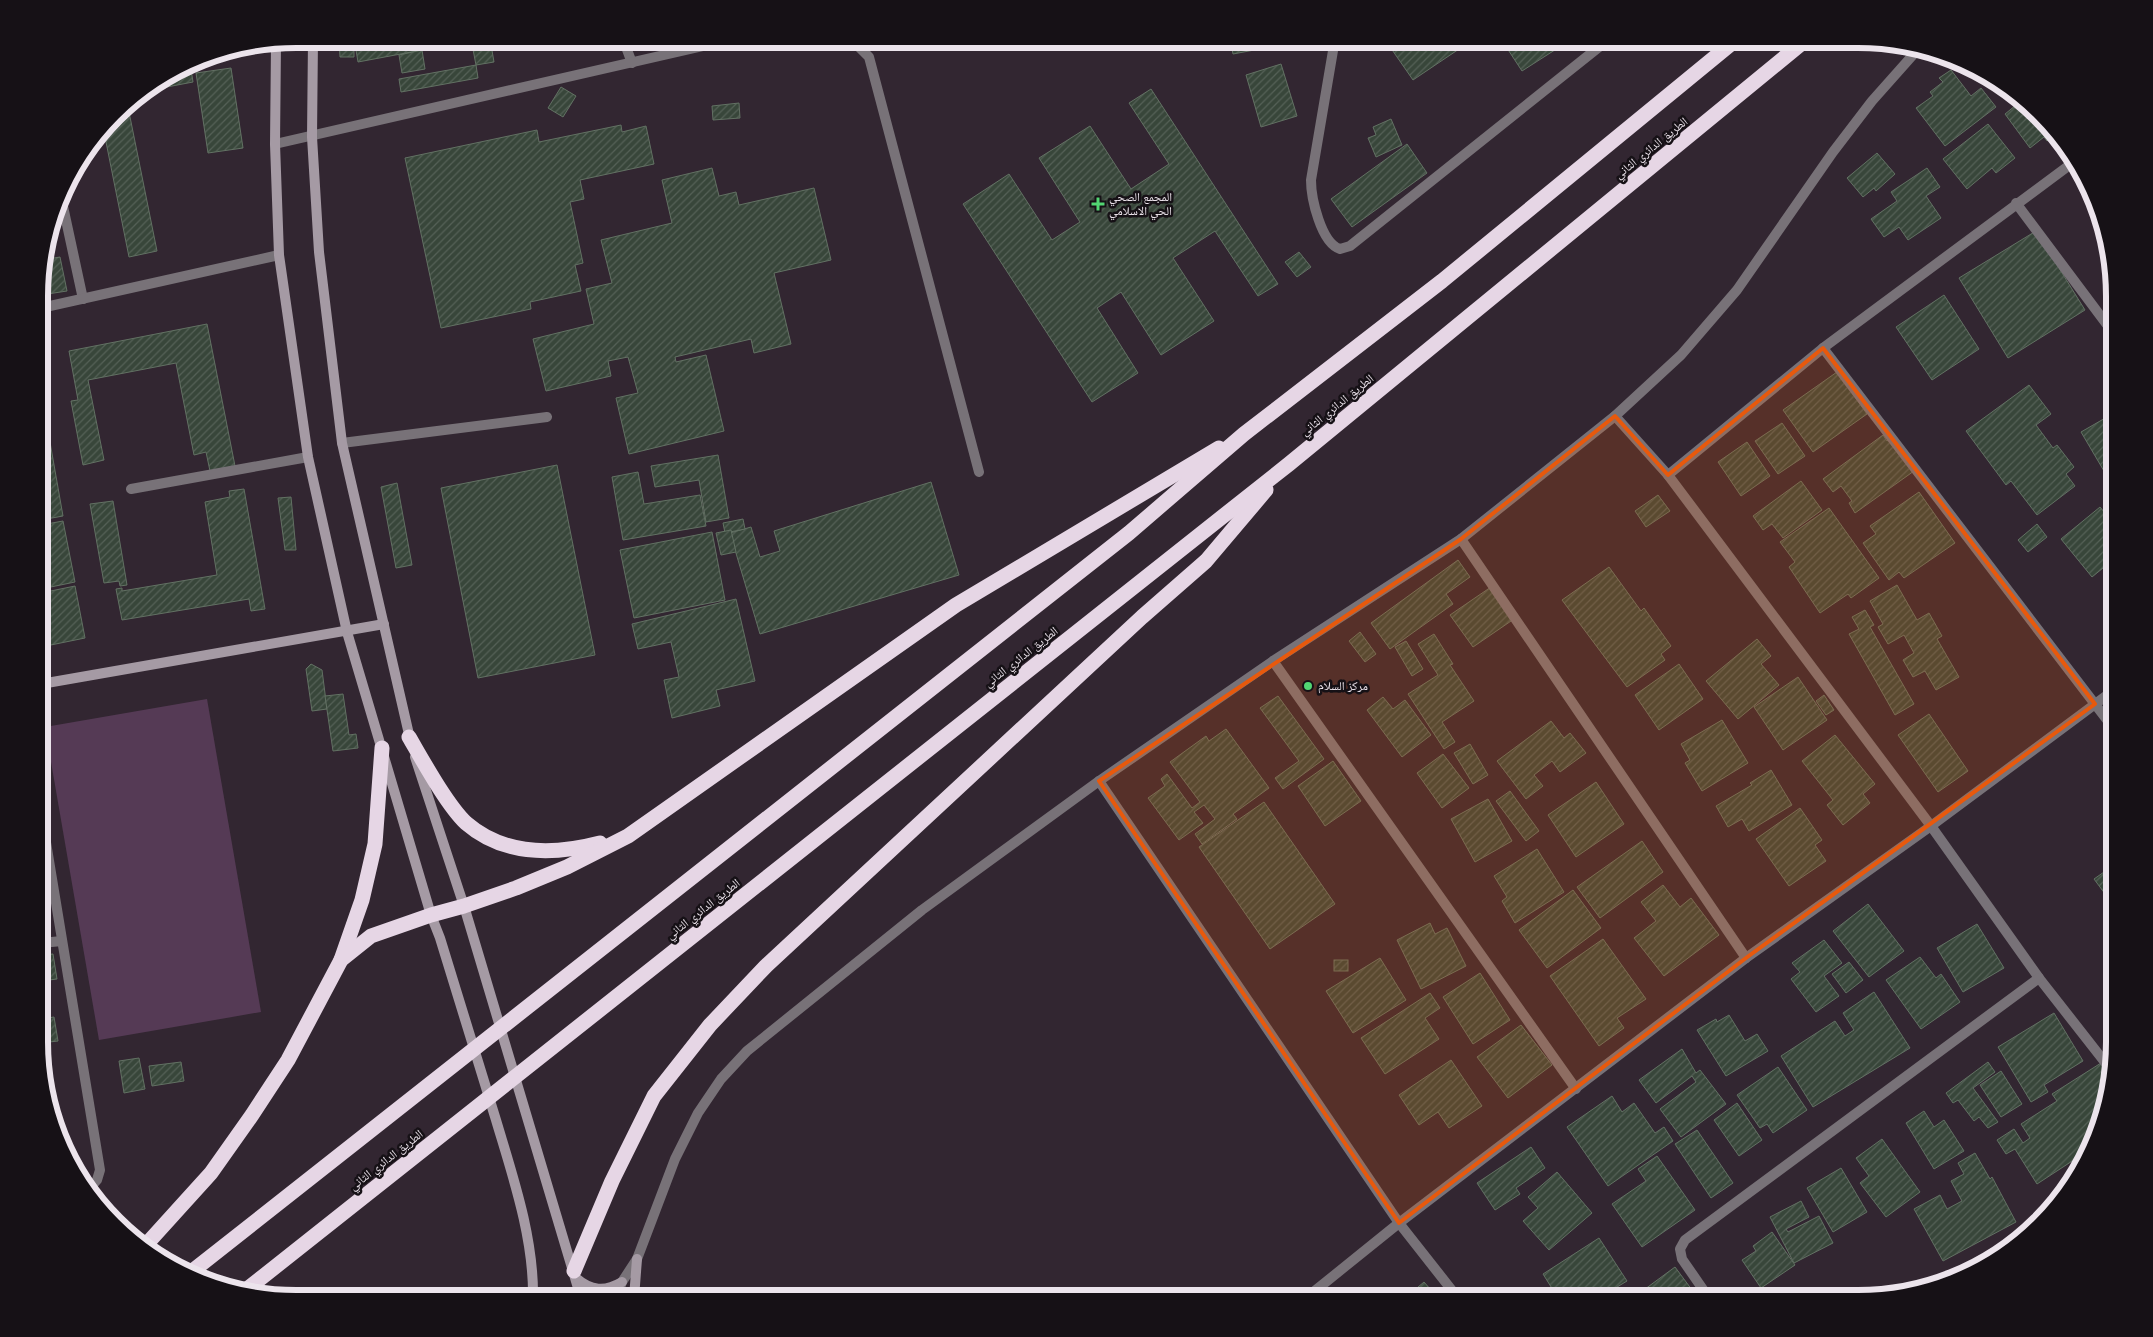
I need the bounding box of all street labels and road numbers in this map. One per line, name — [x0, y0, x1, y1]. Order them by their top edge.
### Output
street label: الطريق الدائري الثاني — [1611, 113, 1692, 184]
street label: الطريق الدائري الثاني — [1297, 370, 1378, 441]
street label: الطريق الدائري الثاني — [981, 623, 1063, 693]
street label: الطريق الدائري الثاني — [663, 875, 745, 945]
street label: الطريق الدائري الثاني — [346, 1126, 428, 1196]

